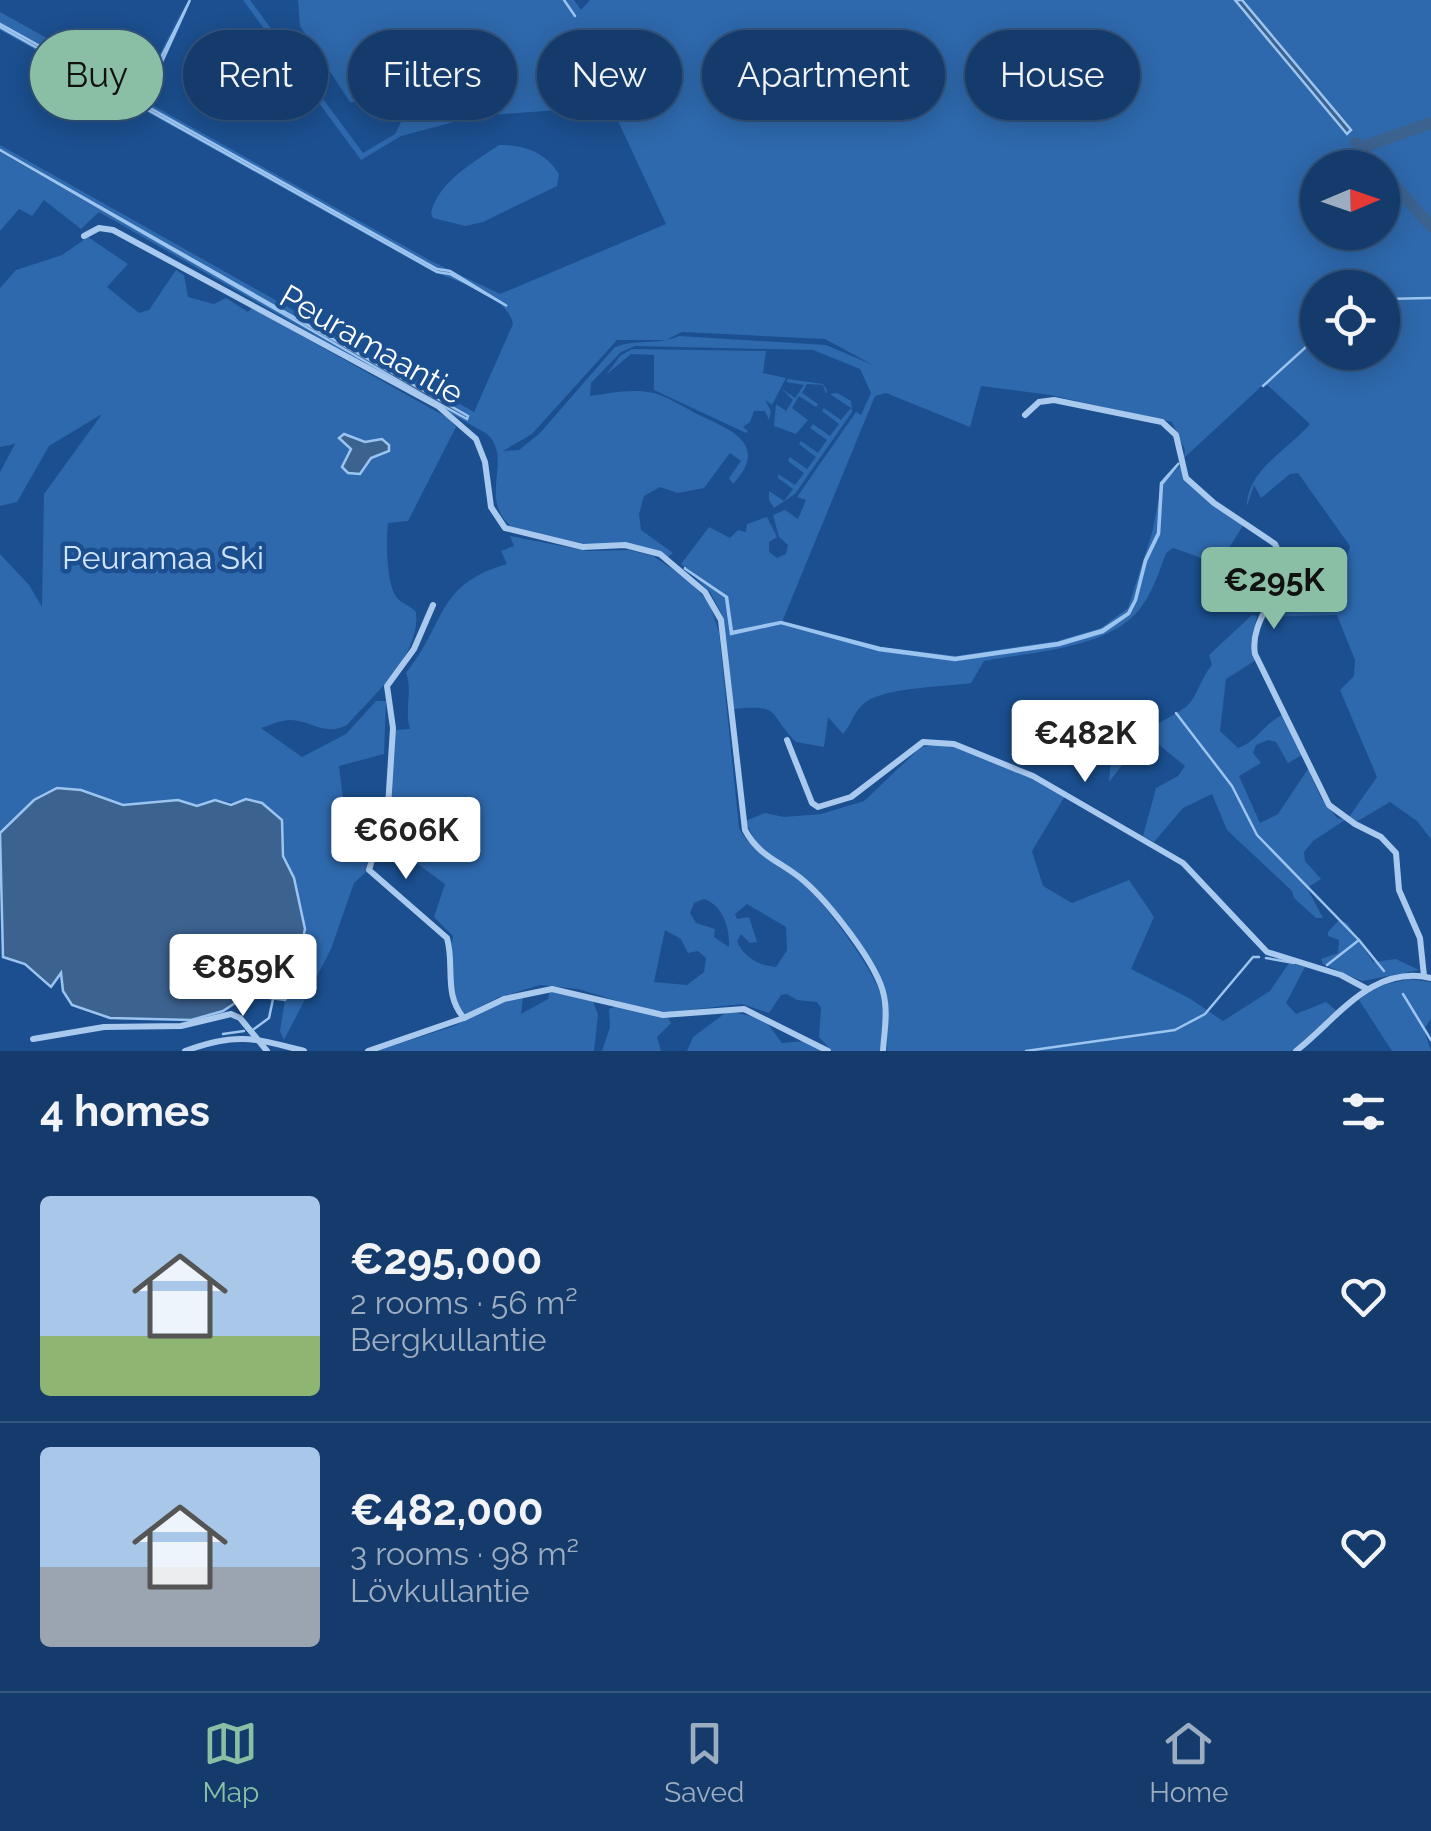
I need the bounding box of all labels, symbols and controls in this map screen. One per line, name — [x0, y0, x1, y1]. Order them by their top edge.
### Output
chip: Buy — [30, 30, 163, 120]
chip: Rent — [183, 30, 328, 120]
chip: Filters — [348, 30, 517, 120]
chip: New — [537, 30, 682, 120]
chip: Apartment — [702, 30, 945, 120]
chip: House — [965, 30, 1140, 120]
north arrow — [1300, 150, 1400, 250]
map controls — [1300, 150, 1400, 370]
button: locate — [1300, 270, 1400, 370]
street label: Peuramaantie — [274, 277, 470, 411]
park label: Peuramaa Ski — [62, 539, 264, 576]
pin: €295K — [1204, 547, 1344, 632]
text: €295K — [1223, 561, 1325, 598]
pin: €482K — [1015, 700, 1155, 785]
text: €482K — [1034, 714, 1136, 751]
pin: €606K — [336, 797, 476, 882]
text: €606K — [353, 811, 459, 848]
pin: €859K — [173, 934, 313, 1019]
text: €859K — [192, 948, 294, 985]
icon: filters — [1336, 1084, 1391, 1139]
text: 4 homes — [40, 1087, 210, 1136]
text: €295,000 — [350, 1235, 542, 1284]
icon: home — [120, 1236, 240, 1356]
icon: heart — [1336, 1269, 1391, 1324]
text: 2 rooms · 56 m² — [350, 1284, 578, 1321]
text: Bergkullantie — [350, 1321, 546, 1358]
text: €482,000 — [350, 1486, 544, 1535]
icon: home — [120, 1487, 240, 1607]
icon: heart — [1336, 1520, 1391, 1575]
text: 3 rooms · 98 m² — [350, 1535, 579, 1572]
text: Lövkullantie — [350, 1572, 530, 1609]
tab: Map — [202, 1716, 259, 1809]
tab: Saved — [664, 1716, 744, 1809]
tab: Home — [1149, 1716, 1229, 1809]

